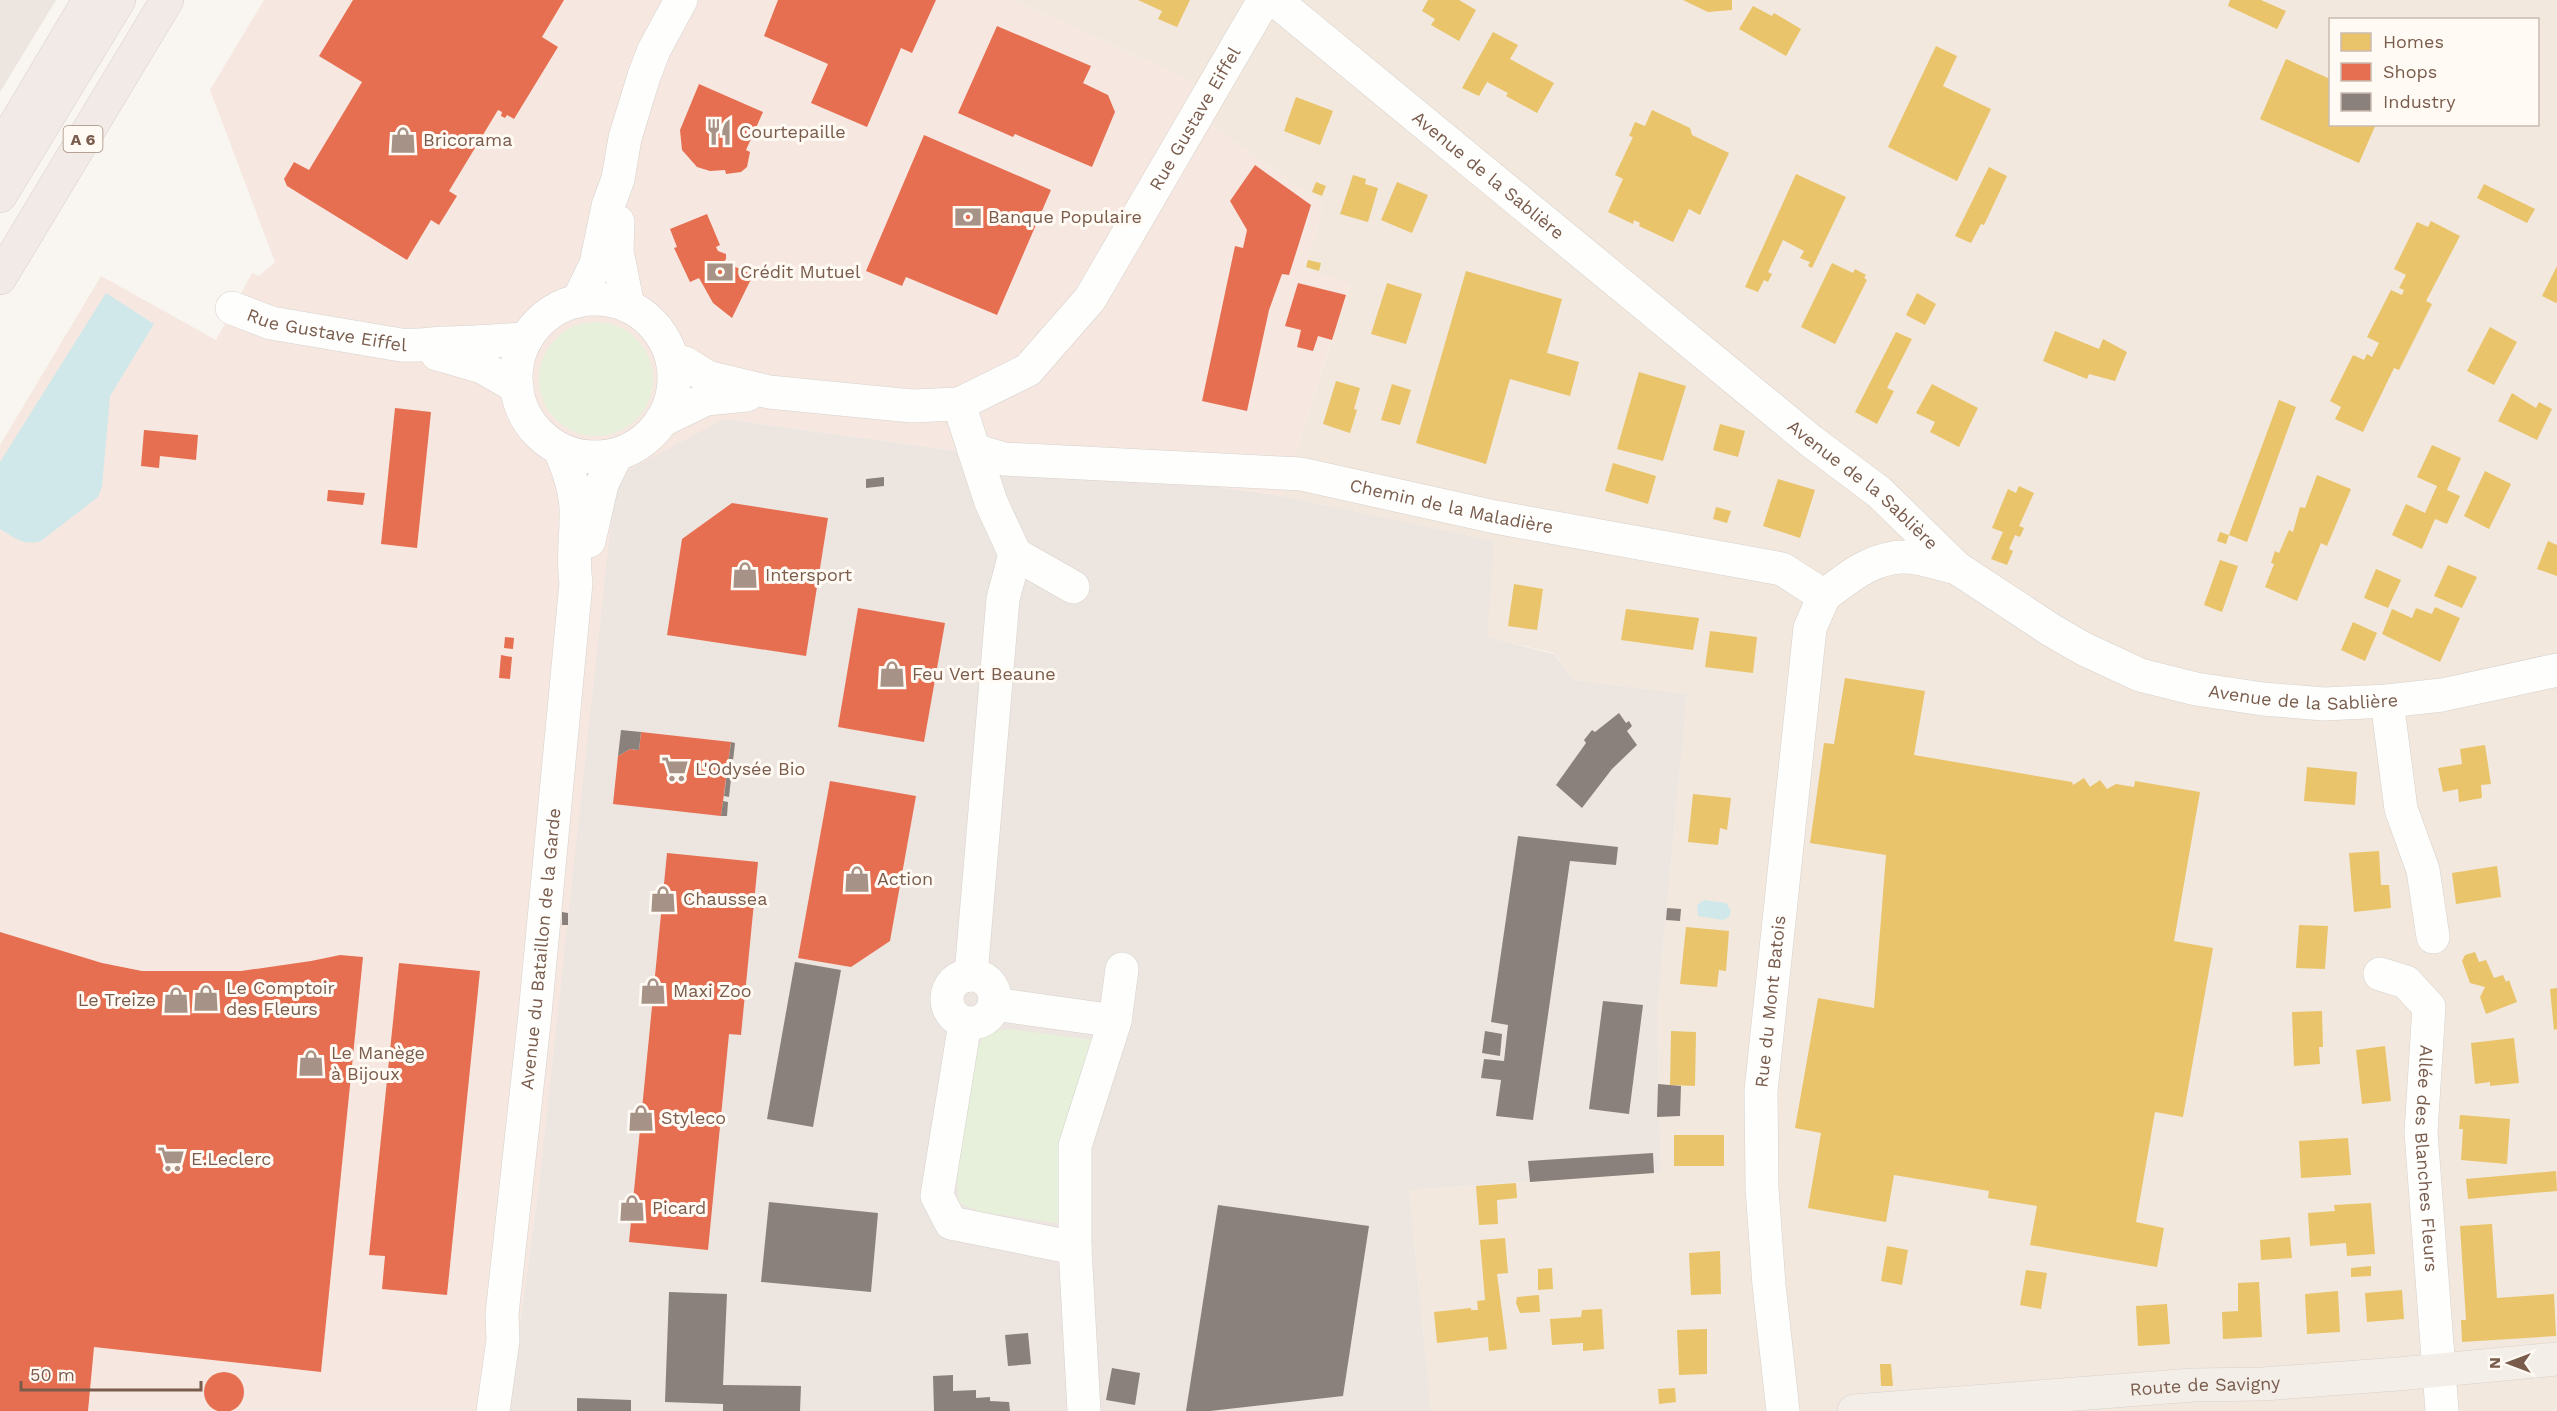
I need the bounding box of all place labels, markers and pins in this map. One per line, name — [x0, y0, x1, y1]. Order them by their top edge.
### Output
restaurant icon: Courtepaille — [704, 117, 734, 147]
place label: Courtepaille — [739, 121, 846, 142]
shop icon: Bricorama — [388, 125, 418, 155]
place label: Bricorama — [423, 129, 512, 150]
bank icon: Banque Populaire — [953, 202, 983, 232]
place label: Banque Populaire — [988, 206, 1142, 227]
bank icon: Crédit Mutuel — [705, 257, 735, 287]
place label: Crédit Mutuel — [740, 261, 861, 282]
shop icon: Intersport — [730, 560, 760, 590]
place label: Intersport — [765, 564, 853, 585]
shop icon: Feu Vert Beaune — [877, 659, 907, 689]
place label: Feu Vert Beaune — [912, 663, 1056, 684]
supermarket icon: L'Odysée Bio — [660, 754, 690, 784]
place label: L'Odysée Bio — [695, 758, 805, 779]
shop icon: Action — [842, 864, 872, 894]
place label: Action — [877, 868, 933, 889]
shop icon: Chaussea — [648, 884, 678, 914]
place label: Chaussea — [683, 888, 767, 909]
shop icon: Maxi Zoo — [638, 976, 668, 1006]
place label: Le Comptoir des Fleurs — [226, 977, 335, 1019]
place label: Maxi Zoo — [673, 980, 751, 1001]
shop icon: Le Comptoir des Fleurs — [191, 983, 221, 1013]
shop icon: Le Treize — [161, 985, 191, 1015]
place label: Le Treize — [78, 989, 156, 1010]
place label: Le Manège à Bijoux — [331, 1042, 425, 1084]
shop icon: Le Manège à Bijoux — [296, 1048, 326, 1078]
shop icon: Styleco — [626, 1103, 656, 1133]
place label: Styleco — [661, 1107, 726, 1128]
supermarket icon: E.Leclerc — [156, 1144, 186, 1174]
place label: E.Leclerc — [191, 1148, 271, 1169]
shop icon: Picard — [617, 1193, 647, 1223]
place label: Picard — [652, 1197, 706, 1218]

